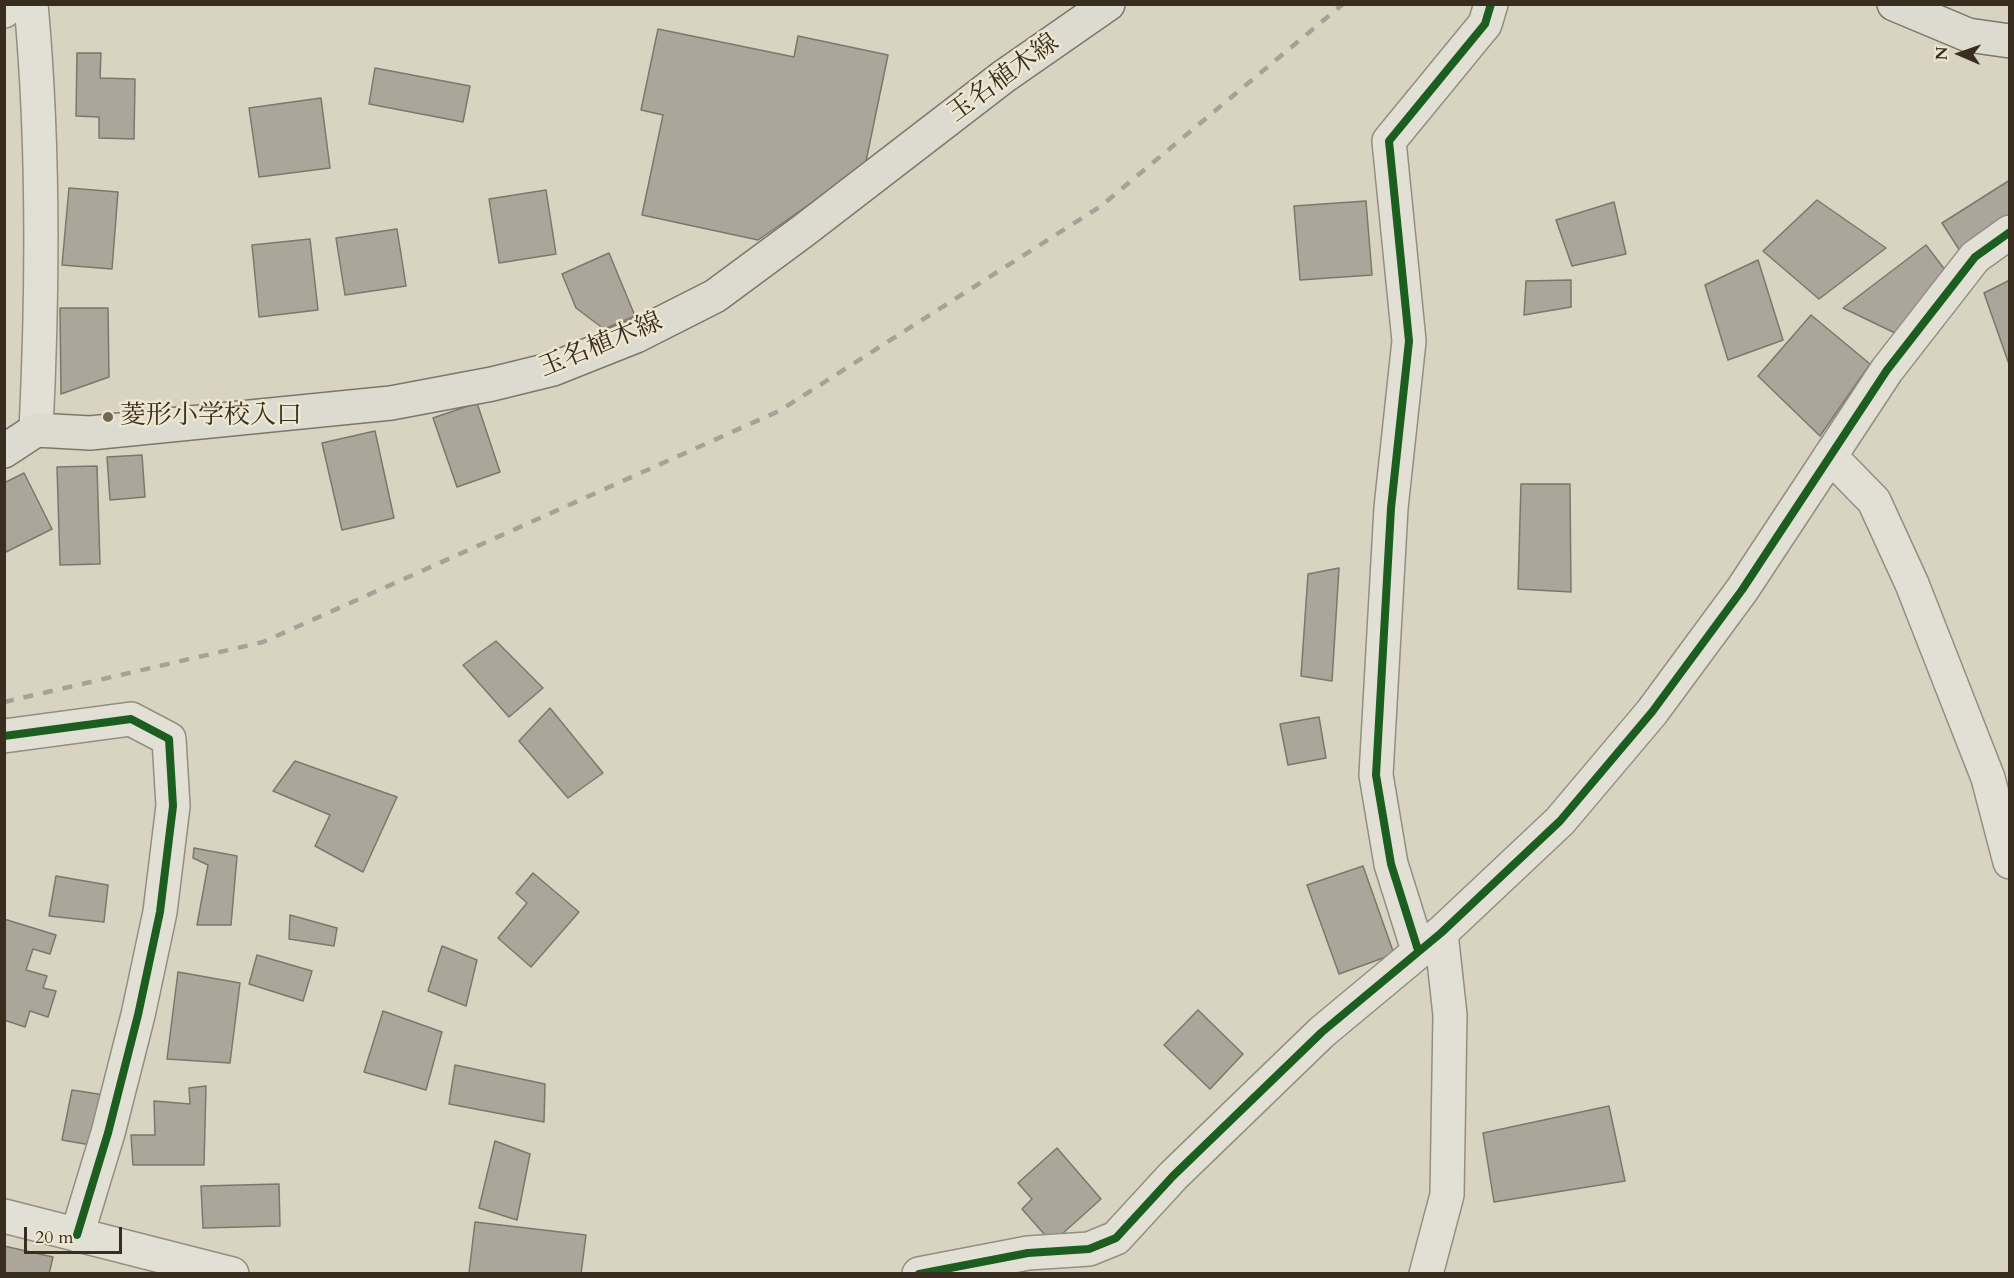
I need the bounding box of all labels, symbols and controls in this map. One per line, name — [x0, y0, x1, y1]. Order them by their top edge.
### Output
north arrow — [1930, 24, 1990, 84]
street label: 玉名植木線 — [942, 28, 1066, 130]
text: N — [1931, 46, 1953, 61]
street label: 玉名植木線 — [535, 307, 667, 385]
place label: 菱形小学校入口 — [120, 401, 302, 433]
marker: 菱形小学校入口 — [101, 410, 115, 424]
scale bar — [27, 1215, 124, 1253]
text: 20 m — [35, 1225, 74, 1250]

